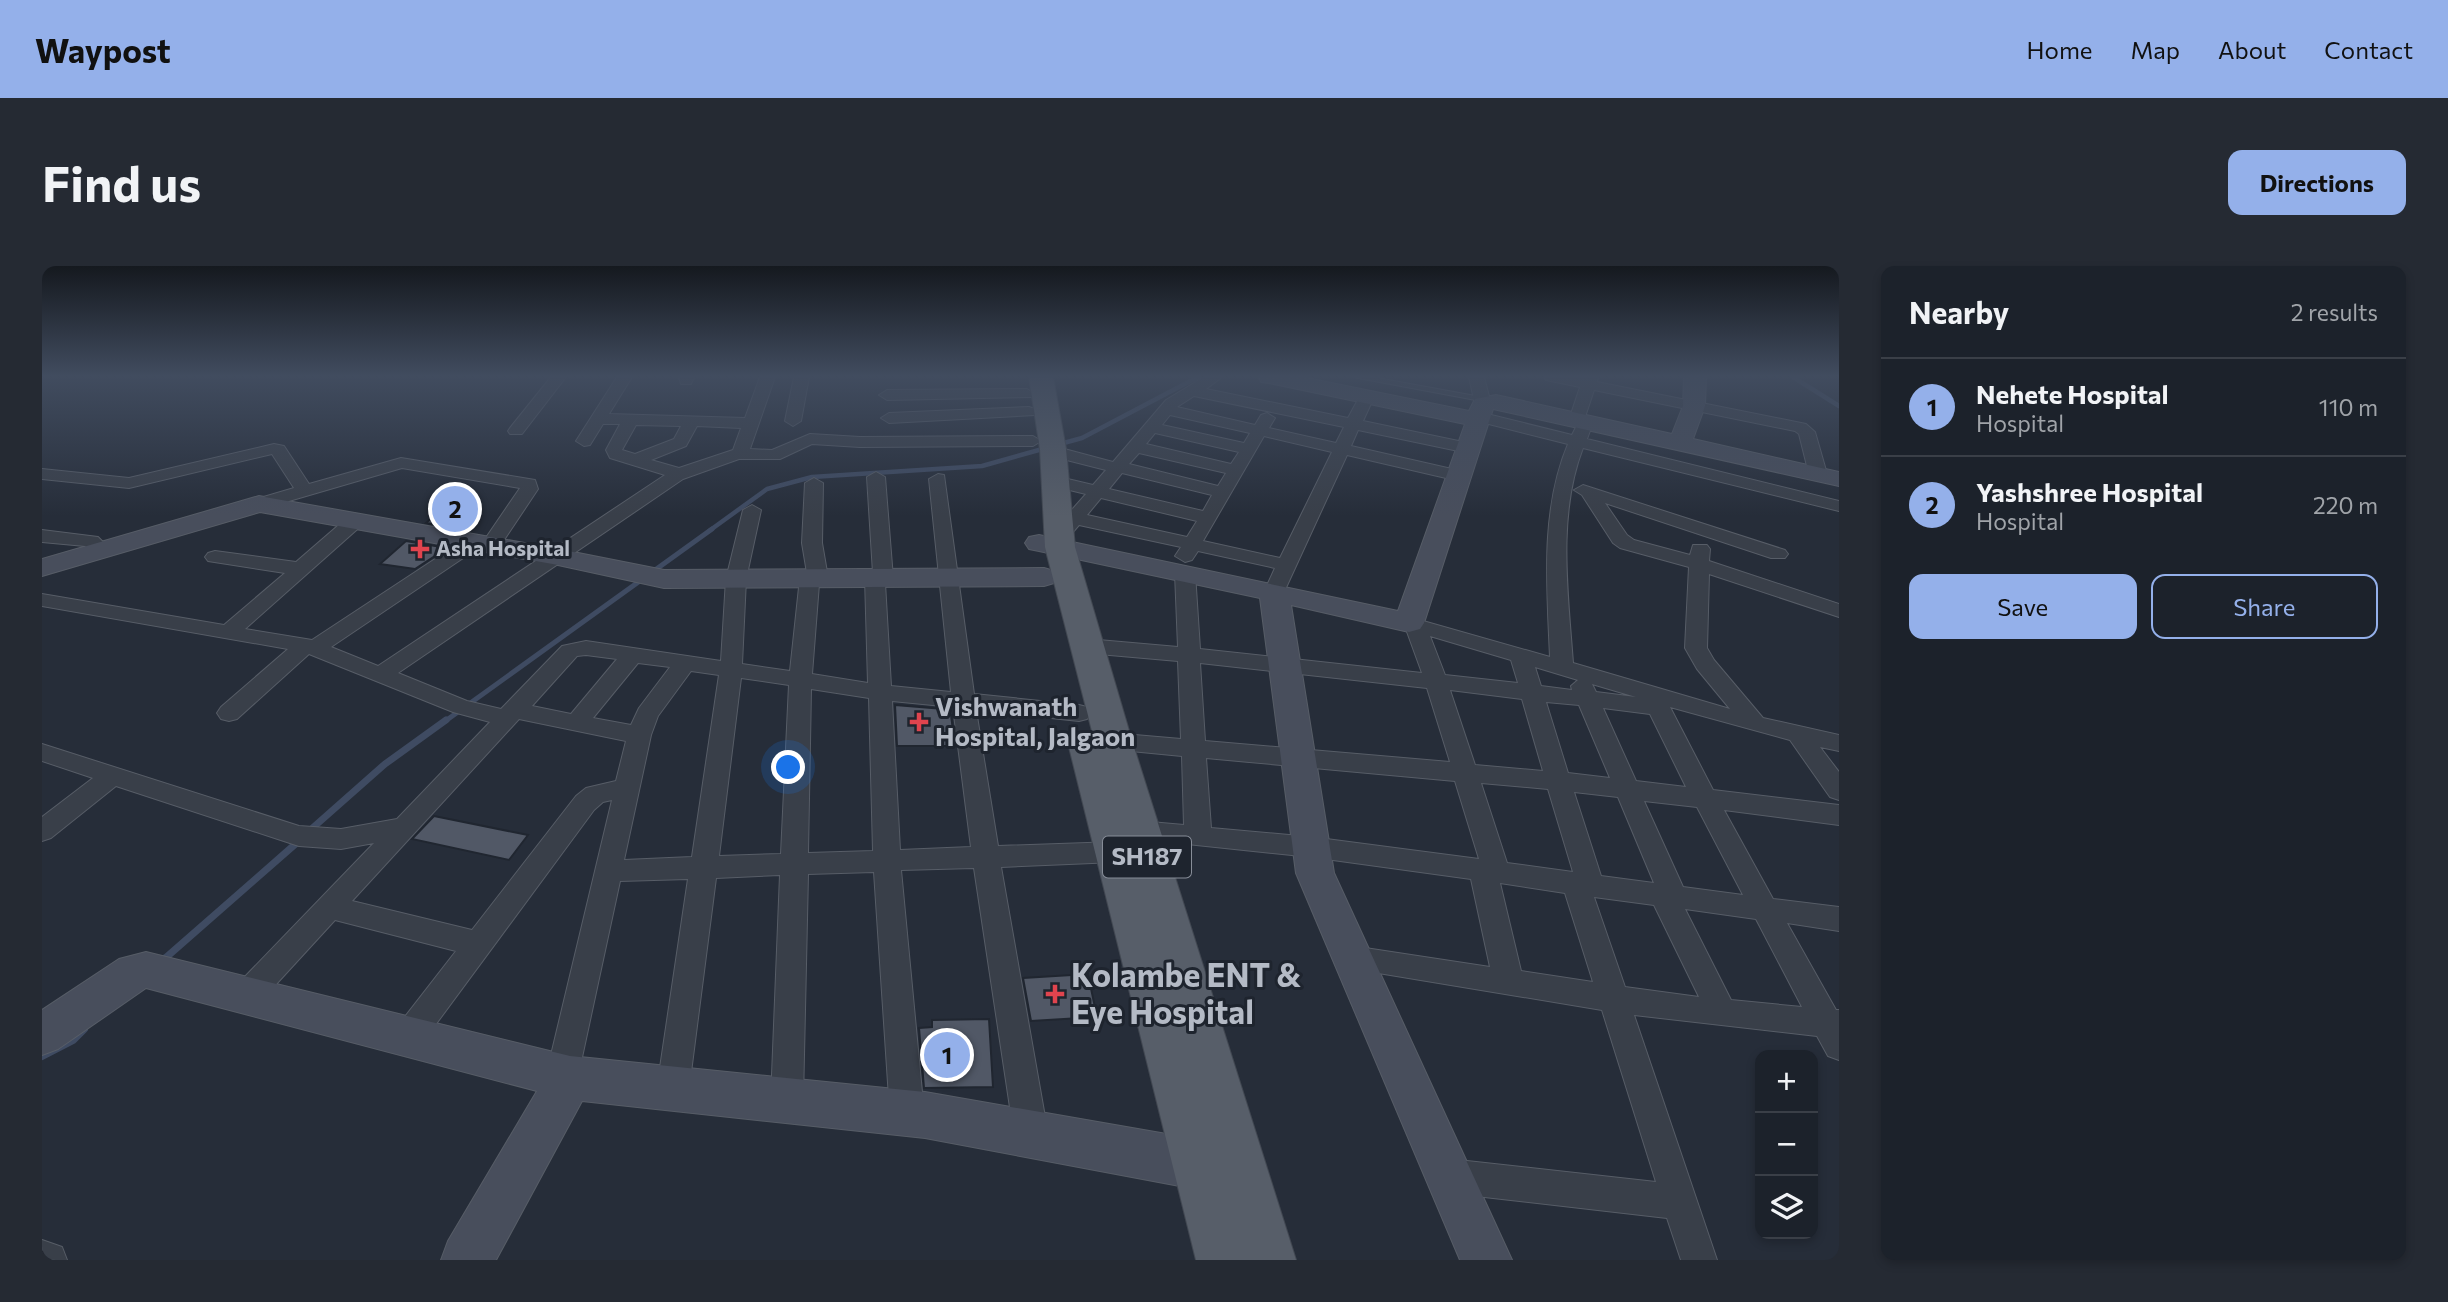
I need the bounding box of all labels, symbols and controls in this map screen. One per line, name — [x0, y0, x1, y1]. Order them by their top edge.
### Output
text: Waypost — [35, 29, 171, 70]
text: Home — [2027, 35, 2093, 64]
text: Map — [2131, 35, 2180, 64]
text: About — [2218, 35, 2286, 64]
text: Contact — [2324, 35, 2413, 64]
button: Directions — [2228, 150, 2406, 215]
text: Find us — [42, 152, 201, 212]
text: Nearby — [1909, 293, 2009, 330]
text: 2 results — [2291, 298, 2378, 326]
text: Nehete Hospital — [1976, 378, 2169, 409]
text: 1 — [1927, 393, 1937, 421]
text: 110 m — [2319, 393, 2378, 421]
text: Hospital — [1976, 409, 2064, 437]
text: Yashshree Hospital — [1976, 476, 2203, 507]
pin: 2 — [432, 483, 478, 535]
text: 2 — [1925, 491, 1939, 519]
text: 220 m — [2313, 491, 2378, 519]
text: Hospital — [1976, 507, 2064, 535]
place label: Asha Hospital — [436, 535, 570, 560]
marker: Asha Hospital — [410, 539, 430, 559]
button: Save — [1909, 574, 2137, 639]
button: Share — [2151, 574, 2378, 639]
place label: Vishwanath Hospital, Jalgaon — [935, 690, 1135, 751]
marker: Vishwanath Hospital, Jalgaon — [909, 712, 929, 732]
your location — [771, 750, 805, 784]
road number: SH187 — [1103, 836, 1191, 878]
place label: Kolambe ENT & Eye Hospital — [1071, 954, 1301, 1031]
marker: Kolambe ENT & Eye Hospital — [1045, 984, 1065, 1004]
pin: 1 — [924, 1029, 970, 1081]
map controls — [1755, 1050, 1818, 1239]
button: + — [1755, 1050, 1818, 1113]
button: − — [1755, 1113, 1818, 1176]
button: layers — [1755, 1176, 1818, 1239]

